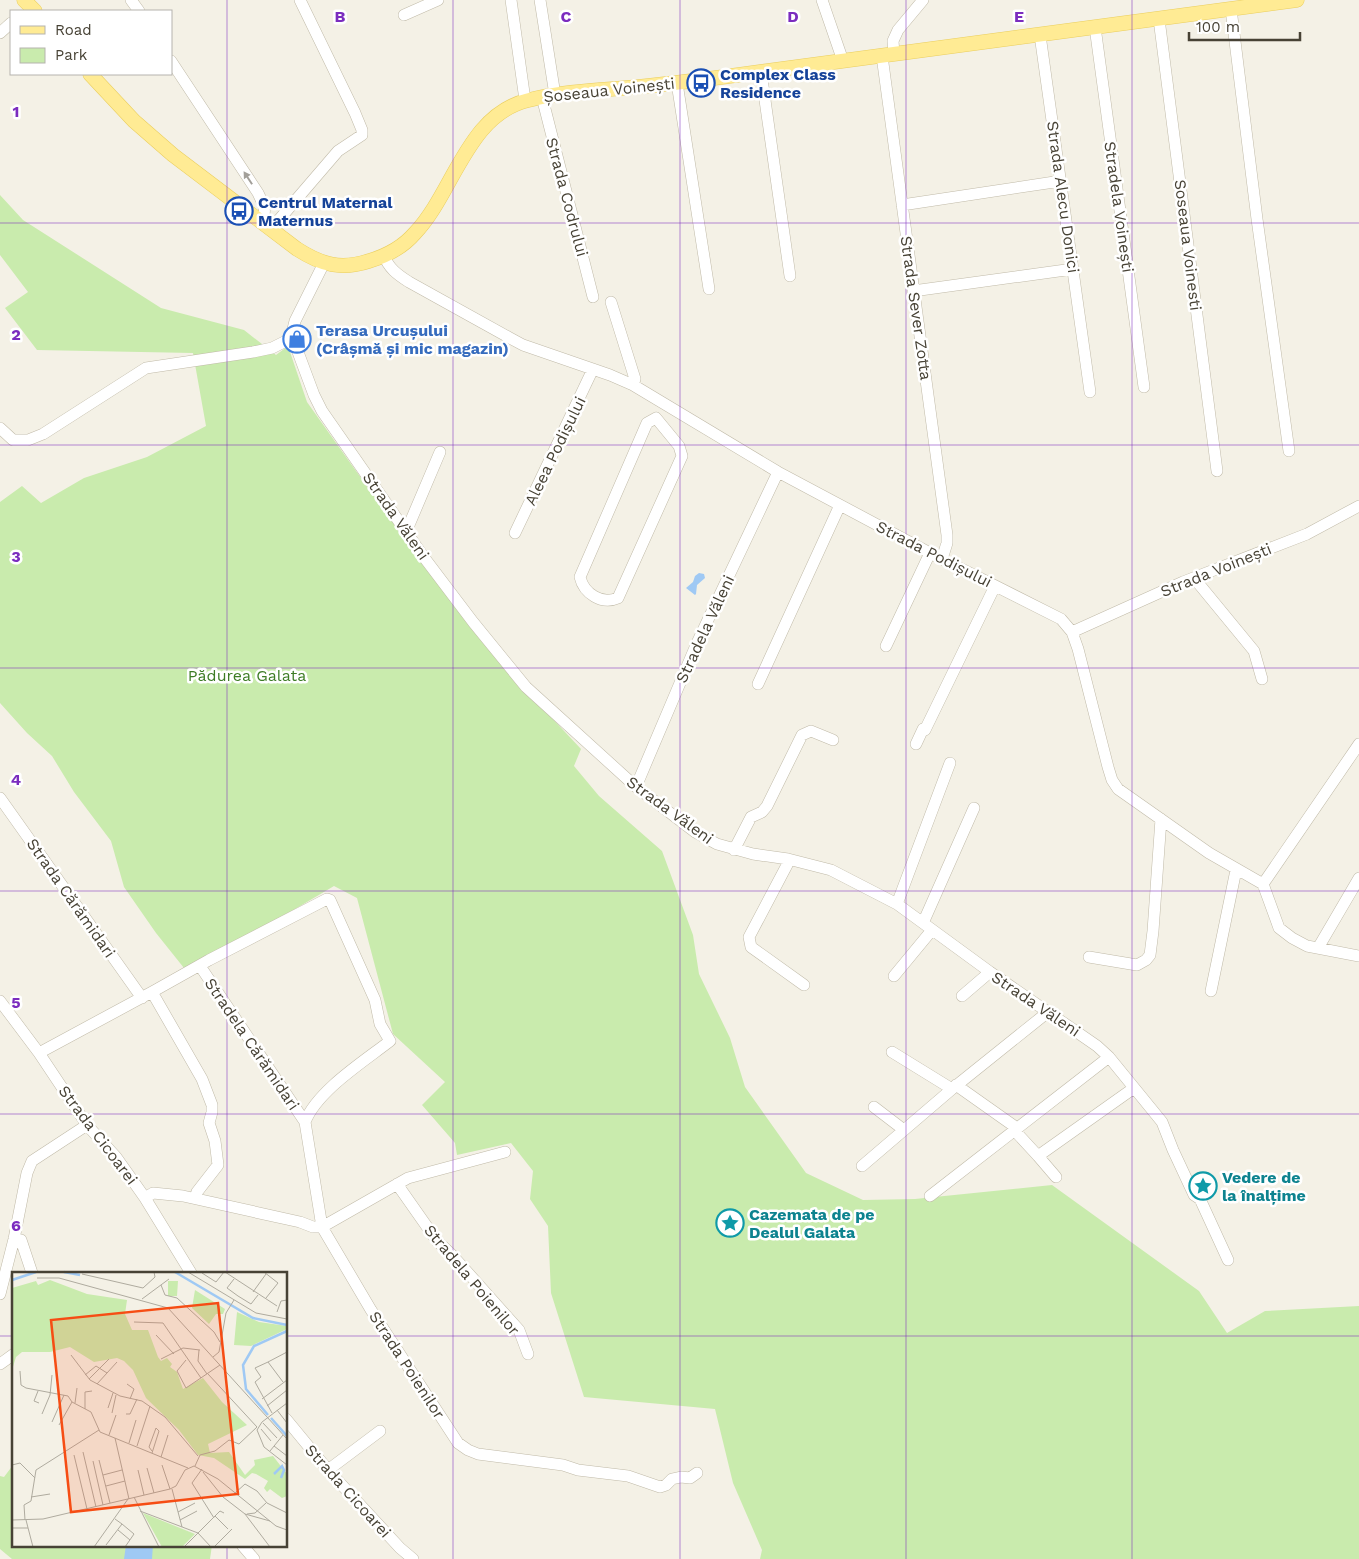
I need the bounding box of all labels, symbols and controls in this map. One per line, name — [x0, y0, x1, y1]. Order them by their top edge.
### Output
text: B — [335, 7, 346, 26]
text: C — [561, 7, 572, 26]
text: D — [787, 7, 799, 26]
text: E — [1014, 7, 1024, 26]
legend — [10, 10, 172, 75]
scale bar — [1189, 10, 1300, 42]
text: 100 m — [1196, 18, 1240, 36]
text: Road — [55, 21, 92, 39]
text: Park — [55, 46, 88, 64]
place label: Complex Class Residence — [720, 65, 836, 102]
bus stop icon: Complex Class Residence — [686, 68, 716, 98]
street label: Șoseaua Voinești — [542, 74, 676, 106]
text: 1 — [13, 102, 19, 121]
street label: Strada Alecu Donici — [1043, 120, 1083, 274]
street label: Strada Codrului — [542, 135, 592, 259]
street label: Stradela Voinești — [1100, 140, 1138, 274]
one-way arrow — [243, 172, 253, 185]
street label: Soseaua Voinesti — [1171, 178, 1205, 312]
place label: Centrul Maternal Maternus — [258, 193, 393, 230]
bus stop icon: Centrul Maternal Maternus — [224, 196, 254, 226]
street label: Strada Sever Zotta — [896, 235, 936, 381]
place label: Terasa Urcușului (Crâșmă și mic magazin) — [316, 321, 509, 358]
shop icon: Terasa Urcușului (Crâșmă și mic magazin) — [282, 324, 312, 354]
text: 2 — [11, 325, 21, 344]
street label: Aleea Podișului — [520, 393, 590, 509]
street label: Strada Văleni — [359, 468, 433, 564]
street label: Strada Podișului — [873, 517, 995, 591]
street label: Strada Voinești — [1158, 539, 1274, 601]
text: 3 — [11, 547, 21, 566]
street label: Stradela Văleni — [672, 572, 738, 686]
park label: Pădurea Galata — [188, 666, 306, 685]
text: 4 — [11, 770, 21, 789]
street label: Strada Văleni — [623, 772, 717, 848]
street label: Strada Cărămidari — [23, 835, 119, 961]
street label: Strada Văleni — [988, 967, 1084, 1041]
street label: Stradela Cărămidari — [201, 974, 303, 1114]
text: 5 — [11, 993, 21, 1012]
street label: Strada Cicoarei — [55, 1082, 141, 1188]
place label: Vedere de la înalțime — [1222, 1168, 1306, 1205]
place icon: Vedere de la înalțime — [1188, 1171, 1218, 1201]
place label: Cazemata de pe Dealul Galata — [749, 1205, 875, 1242]
place icon: Cazemata de pe Dealul Galata — [715, 1208, 745, 1238]
text: 6 — [11, 1216, 21, 1235]
street label: Stradela Poienilor — [420, 1221, 524, 1340]
inset map — [12, 1272, 288, 1546]
street label: Strada Poienilor — [365, 1308, 449, 1423]
street label: Strada Cicoarei — [301, 1440, 395, 1542]

